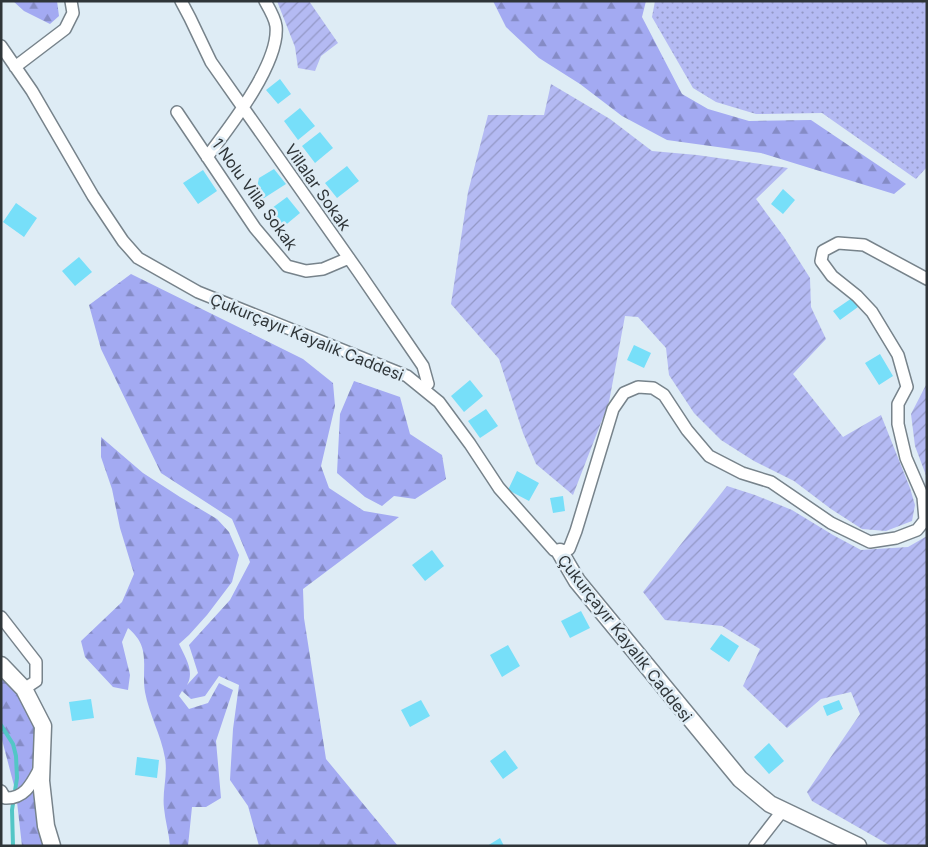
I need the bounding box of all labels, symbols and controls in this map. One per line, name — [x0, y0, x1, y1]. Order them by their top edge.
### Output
street label: 1 Nolu Villa Sokak — [208, 134, 302, 254]
street label: Villalar Sokak — [281, 140, 355, 234]
street label: Çukurçayır Kayalık Caddesi — [207, 289, 407, 385]
street label: Çukurçayır Kayalık Caddesi — [553, 550, 697, 726]

